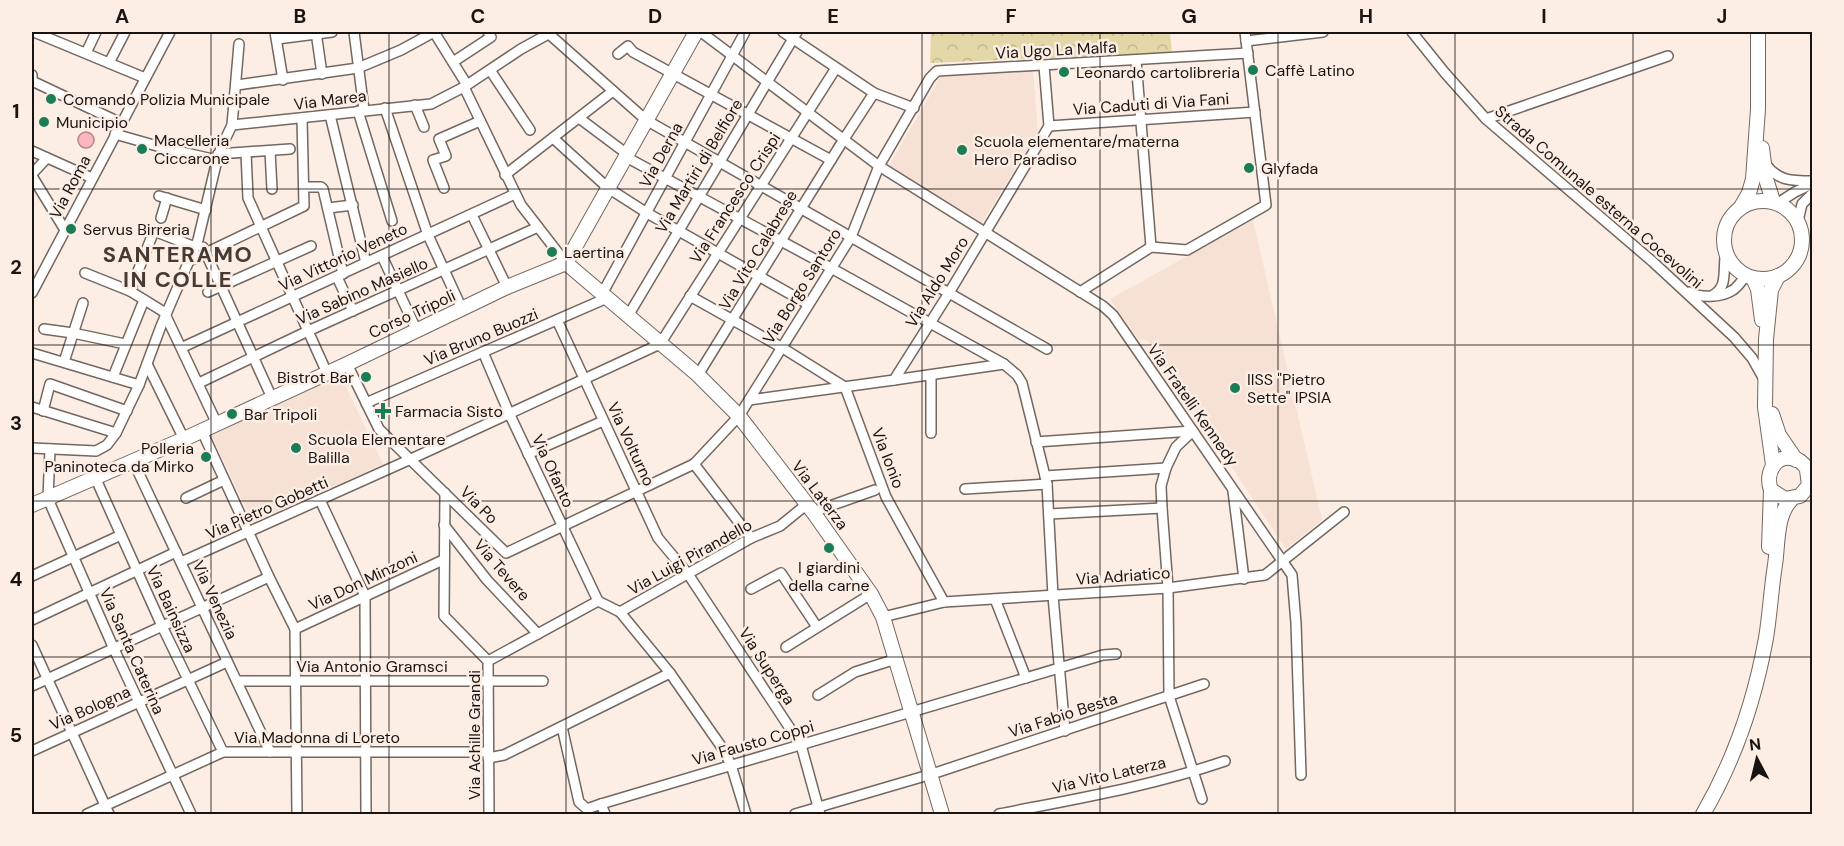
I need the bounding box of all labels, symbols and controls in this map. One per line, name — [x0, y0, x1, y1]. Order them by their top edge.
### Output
text: A — [115, 3, 129, 29]
text: B — [294, 3, 306, 29]
text: C — [471, 3, 485, 29]
text: D — [648, 3, 662, 29]
text: E — [827, 3, 839, 29]
text: F — [1005, 3, 1017, 29]
text: G — [1181, 3, 1197, 29]
text: H — [1359, 3, 1373, 29]
text: I — [1541, 3, 1547, 29]
text: J — [1717, 3, 1727, 29]
street label: Via Ugo La Malfa — [995, 36, 1117, 64]
place label: Caffè Latino — [1265, 60, 1355, 81]
place label: Leonardo cartolibreria — [1076, 62, 1240, 83]
marker: Caffè Latino — [1246, 63, 1260, 77]
marker: Leonardo cartolibreria — [1057, 65, 1071, 79]
street label: Via Marea — [292, 85, 368, 115]
street label: Via Caduti di Via Fani — [1072, 88, 1230, 120]
place label: Comando Polizia Municipale — [63, 89, 270, 110]
marker: Comando Polizia Municipale — [44, 92, 58, 106]
street label: Via Martiri di Belfiore — [651, 95, 747, 237]
text: 1 — [12, 98, 20, 124]
street label: Strada Comunale esterna Cocevolini — [1491, 101, 1707, 293]
place label: Municipio — [56, 112, 128, 133]
marker: Municipio — [37, 115, 51, 129]
street label: Via Derna — [635, 119, 687, 191]
street label: Via Francesco Crispi — [685, 128, 785, 268]
place label: Macelleria Ciccarone — [154, 130, 230, 169]
place label: Scuola elementare/materna Hero Paradiso — [974, 131, 1179, 170]
marker: Macelleria Ciccarone — [135, 142, 149, 156]
marker: Scuola elementare/materna Hero Paradiso — [955, 143, 969, 157]
street label: Via Roma — [45, 152, 95, 222]
place label: Glyfada — [1261, 158, 1318, 179]
marker: Glyfada — [1242, 161, 1256, 175]
street label: Via Vito Calabrese — [714, 186, 802, 314]
street label: Via Vittorio Veneto — [275, 218, 411, 296]
place label: Servus Birreria — [83, 219, 190, 240]
marker: Servus Birreria — [64, 222, 78, 236]
street label: Via Borgo Santoro — [758, 224, 846, 348]
street label: Via Aldo Moro — [901, 233, 973, 331]
district label: SANTERAMO IN COLLE — [103, 240, 253, 294]
place label: Laertina — [564, 242, 624, 263]
marker: Laertina — [545, 245, 559, 259]
street label: Via Sabino Masiello — [293, 253, 431, 329]
text: 2 — [10, 254, 22, 280]
street label: Corso Tripoli — [365, 285, 459, 343]
street label: Via Bruno Buozzi — [421, 304, 541, 370]
street label: Via Fratelli Kennedy — [1143, 340, 1243, 471]
place label: Bistrot Bar — [277, 367, 354, 388]
place label: IISS "Pietro Sette" IPSIA — [1247, 369, 1332, 408]
marker: Bistrot Bar — [359, 370, 373, 384]
marker: IISS "Pietro Sette" IPSIA — [1228, 381, 1242, 395]
street label: Via Volturno — [602, 399, 660, 489]
place label: Farmacia Sisto — [395, 401, 503, 422]
place label: Bar Tripoli — [244, 404, 317, 425]
marker: Farmacia Sisto — [376, 404, 390, 418]
marker: Bar Tripoli — [225, 407, 239, 421]
text: 3 — [10, 410, 22, 436]
street label: Via Ionio — [867, 425, 909, 491]
place label: Scuola Elementare Balilla — [308, 429, 446, 468]
street label: Via Ofanto — [527, 431, 579, 511]
place label: Polleria Paninoteca da Mirko — [45, 438, 194, 477]
marker: Scuola Elementare Balilla — [289, 441, 303, 455]
marker: Polleria Paninoteca da Mirko — [199, 450, 213, 464]
street label: Via Laterza — [787, 456, 853, 534]
street label: Via Pietro Gobetti — [202, 472, 332, 544]
street label: Via Po — [455, 481, 503, 529]
street label: Via Luigi Pirandello — [624, 514, 756, 600]
street label: Via Tevere — [469, 535, 535, 605]
marker: I giardini della carne — [822, 541, 836, 555]
street label: Via Don Minzoni — [305, 547, 421, 615]
street label: Via Venezia — [188, 557, 242, 643]
place label: I giardini della carne — [788, 557, 870, 596]
street label: Via Bainsizza — [142, 562, 200, 656]
street label: Via Adriatico — [1075, 562, 1171, 590]
text: 4 — [10, 566, 23, 592]
street label: Via Santa Caterina — [95, 584, 169, 718]
street label: Via Superga — [734, 623, 800, 709]
street label: Via Antonio Gramsci — [296, 656, 448, 677]
street label: Via Achille Grandi — [464, 670, 485, 800]
street label: Via Bologna — [46, 681, 134, 735]
street label: Via Fabio Besta — [1006, 688, 1120, 742]
street label: Via Fausto Coppi — [690, 716, 816, 770]
text: 5 — [10, 722, 22, 748]
street label: Via Madonna di Loreto — [234, 727, 400, 748]
north arrow — [1727, 729, 1787, 789]
text: N — [1748, 733, 1762, 756]
street label: Via Vito Laterza — [1050, 752, 1168, 798]

